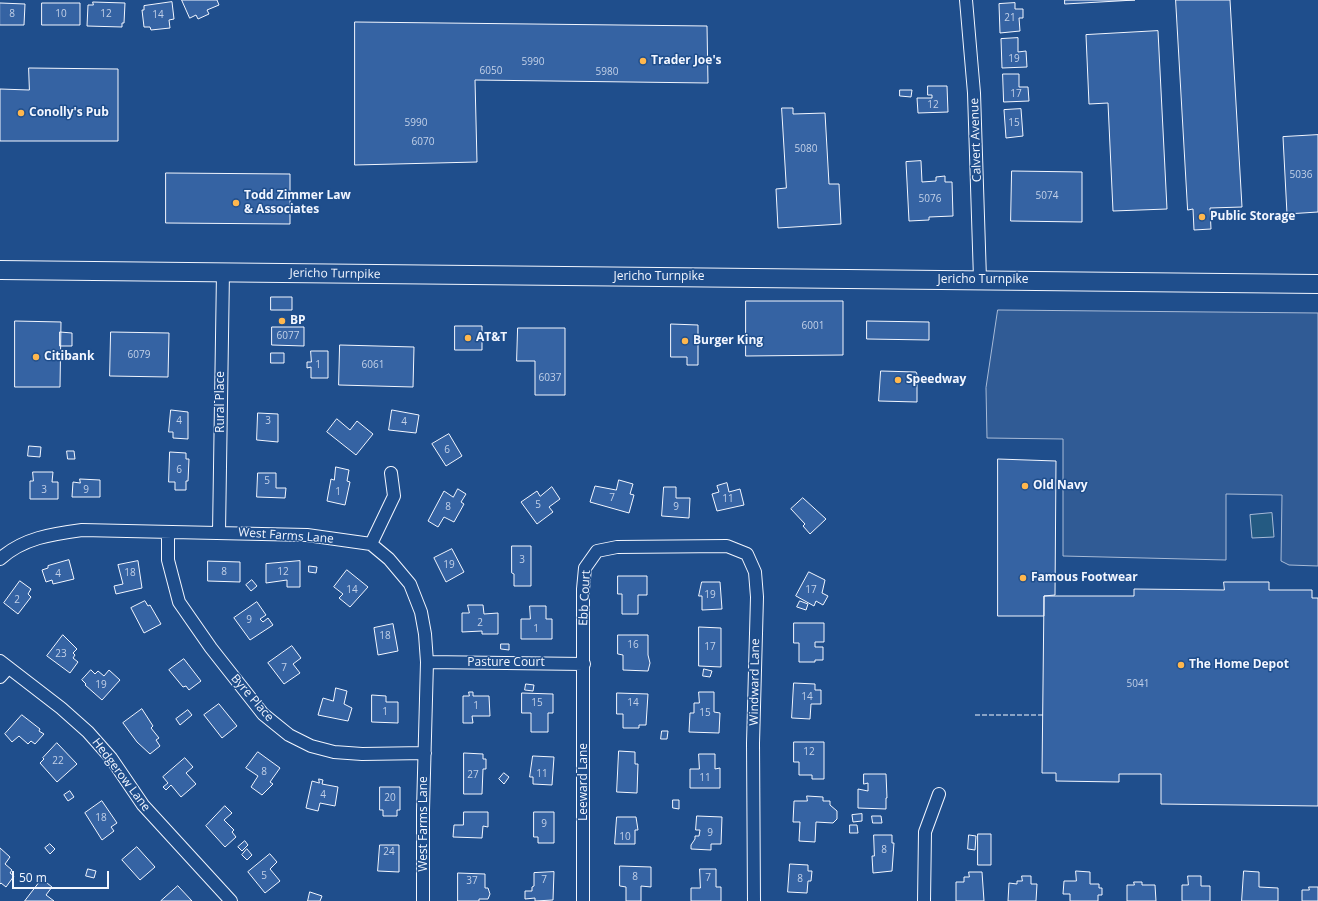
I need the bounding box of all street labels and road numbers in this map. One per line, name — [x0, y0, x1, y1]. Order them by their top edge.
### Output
street label: Calvert Avenue — [967, 98, 985, 182]
street label: Jericho Turnpike — [289, 266, 381, 282]
street label: Jericho Turnpike — [614, 270, 704, 284]
street label: Jericho Turnpike — [938, 273, 1028, 287]
street label: Rural Place — [214, 371, 228, 433]
street label: West Farms Lane — [238, 525, 334, 547]
street label: Ebb Court — [576, 570, 594, 626]
street label: Windward Lane — [747, 638, 763, 726]
street label: Pasture Court — [467, 656, 545, 670]
street label: Byre Place — [228, 671, 276, 725]
street label: Hedgerow Lane — [89, 736, 153, 814]
street label: Leeward Lane — [577, 743, 591, 821]
street label: West Farms Lane — [417, 776, 431, 872]

